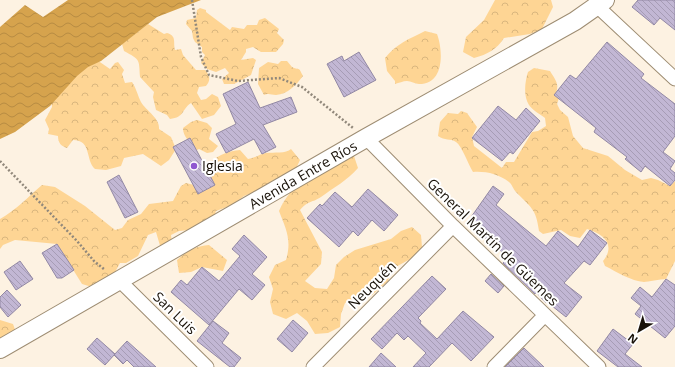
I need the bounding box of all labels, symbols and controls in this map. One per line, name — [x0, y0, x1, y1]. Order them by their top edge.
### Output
street label: Avenida Entre Ríos — [245, 136, 360, 213]
place label: Iglesia — [202, 156, 243, 175]
marker: Iglesia — [189, 161, 199, 171]
street label: General Martín de Güemes — [423, 174, 564, 310]
street label: Neuquén — [344, 257, 400, 313]
street label: San Luis — [149, 287, 202, 338]
north arrow — [619, 311, 659, 351]
text: N — [624, 331, 641, 348]

